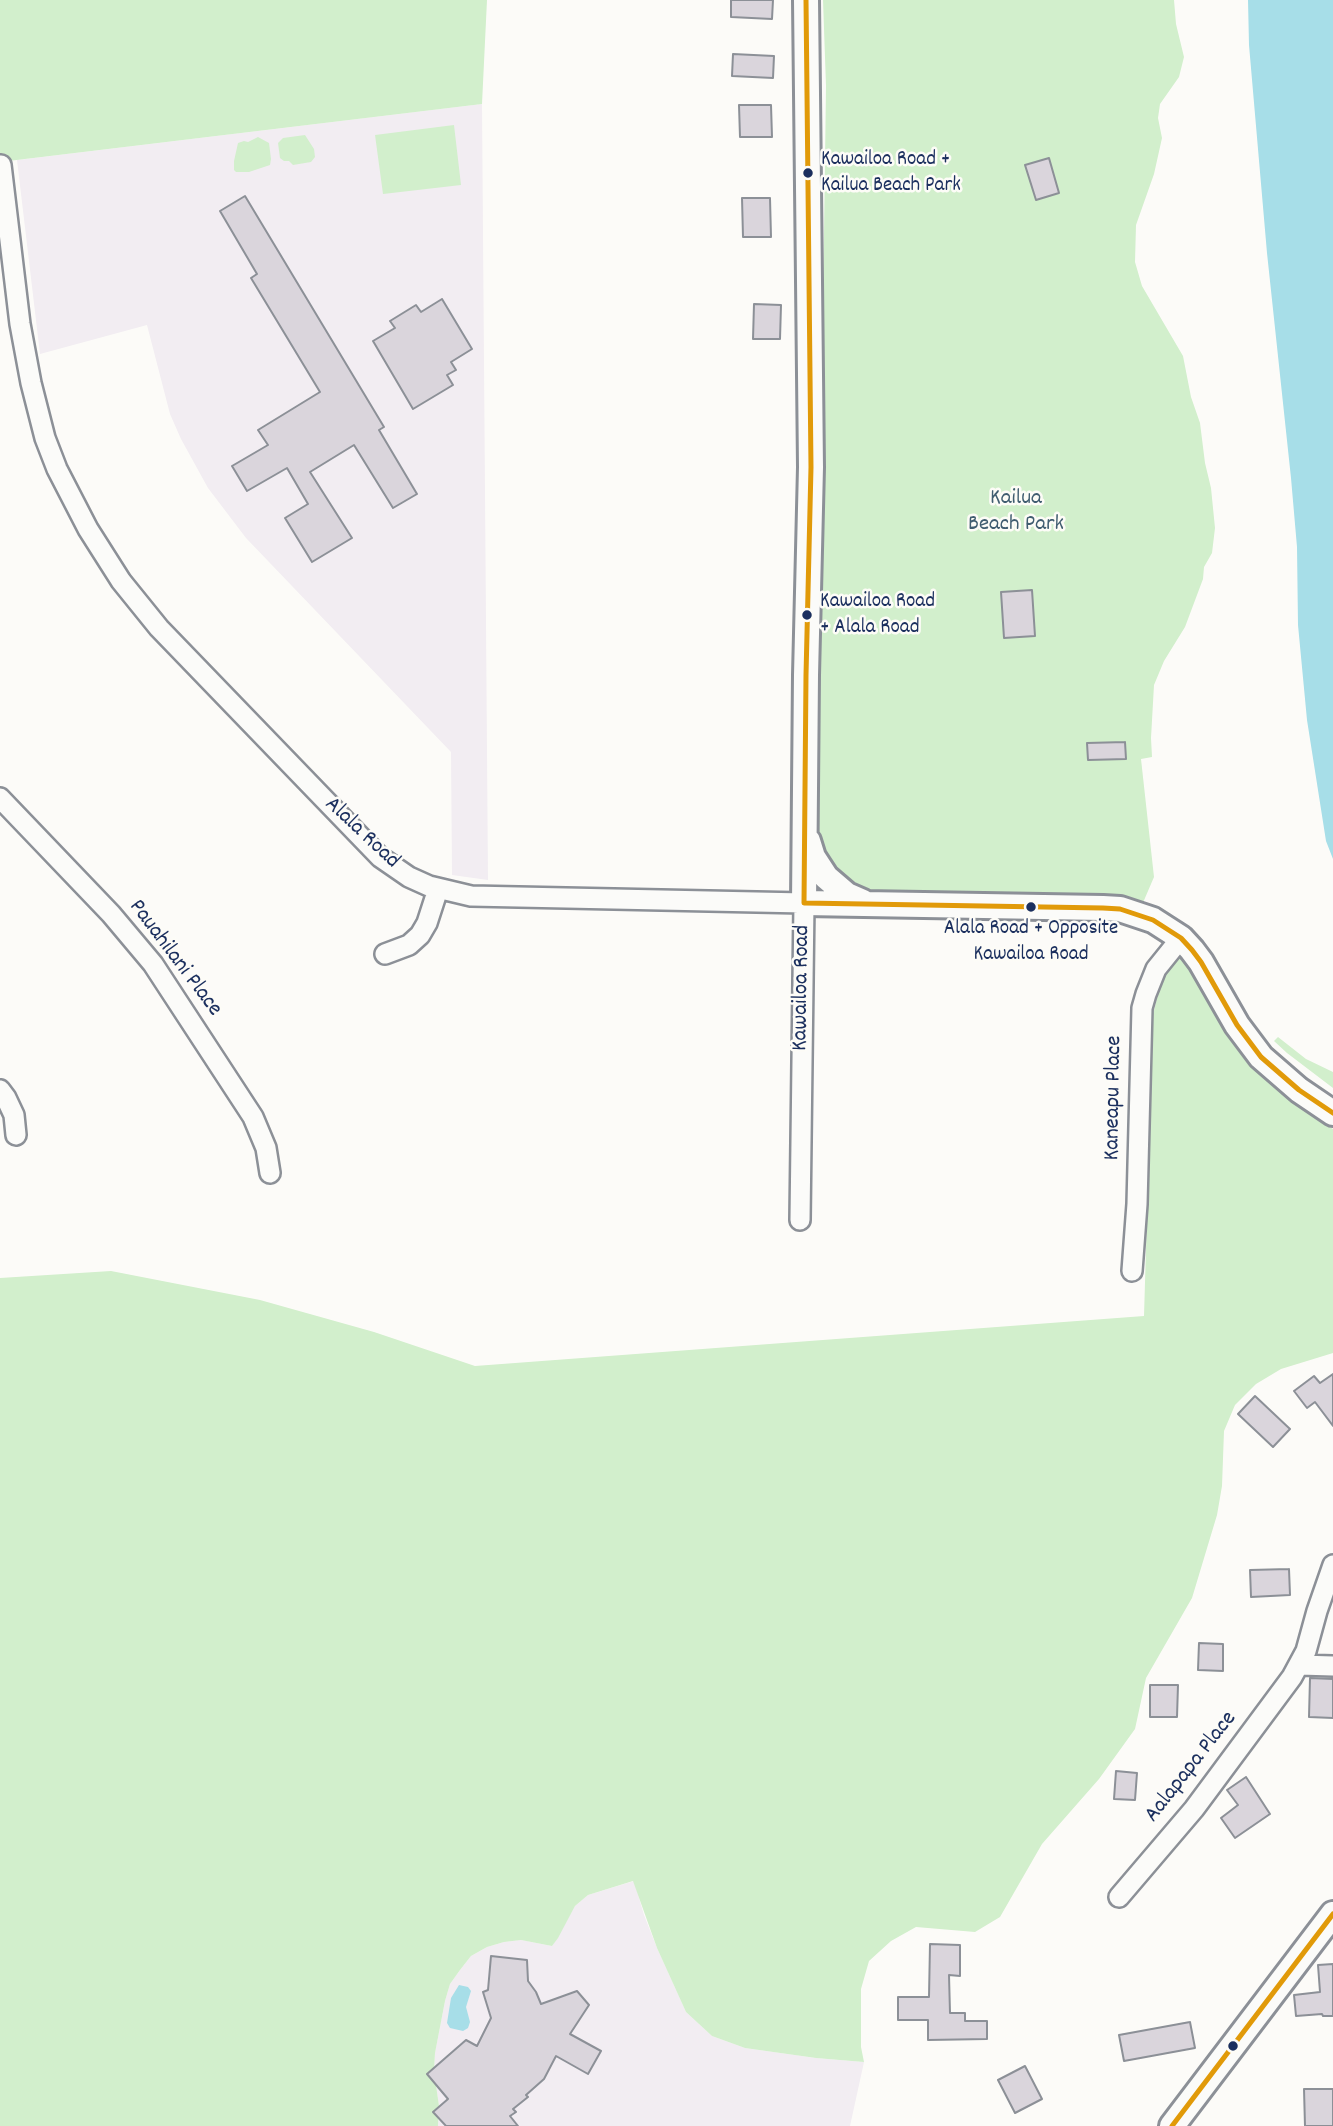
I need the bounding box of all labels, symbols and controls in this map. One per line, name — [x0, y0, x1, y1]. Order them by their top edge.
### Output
place label: Kawailoa Road + Kailua Beach Park — [821, 148, 961, 198]
marker: Kawailoa Road + Kailua Beach Park — [801, 166, 815, 180]
park label: Kailua Beach Park — [968, 486, 1064, 540]
place label: Kawailoa Road + Alala Road — [820, 590, 935, 640]
marker: Kawailoa Road + Alala Road — [800, 608, 814, 622]
street label: Alala Road — [317, 792, 405, 876]
street label: Pauahilani Place — [121, 895, 227, 1023]
marker: Alala Road + Opposite Kawailoa Road — [1024, 900, 1038, 914]
place label: Alala Road + Opposite Kawailoa Road — [944, 917, 1118, 967]
street label: Kawailoa Road — [788, 925, 818, 1051]
street label: Kaneapu Place — [1100, 1035, 1130, 1161]
street label: Aalapapa Place — [1140, 1707, 1244, 1829]
unlabelled marker — [1226, 2039, 1240, 2053]

